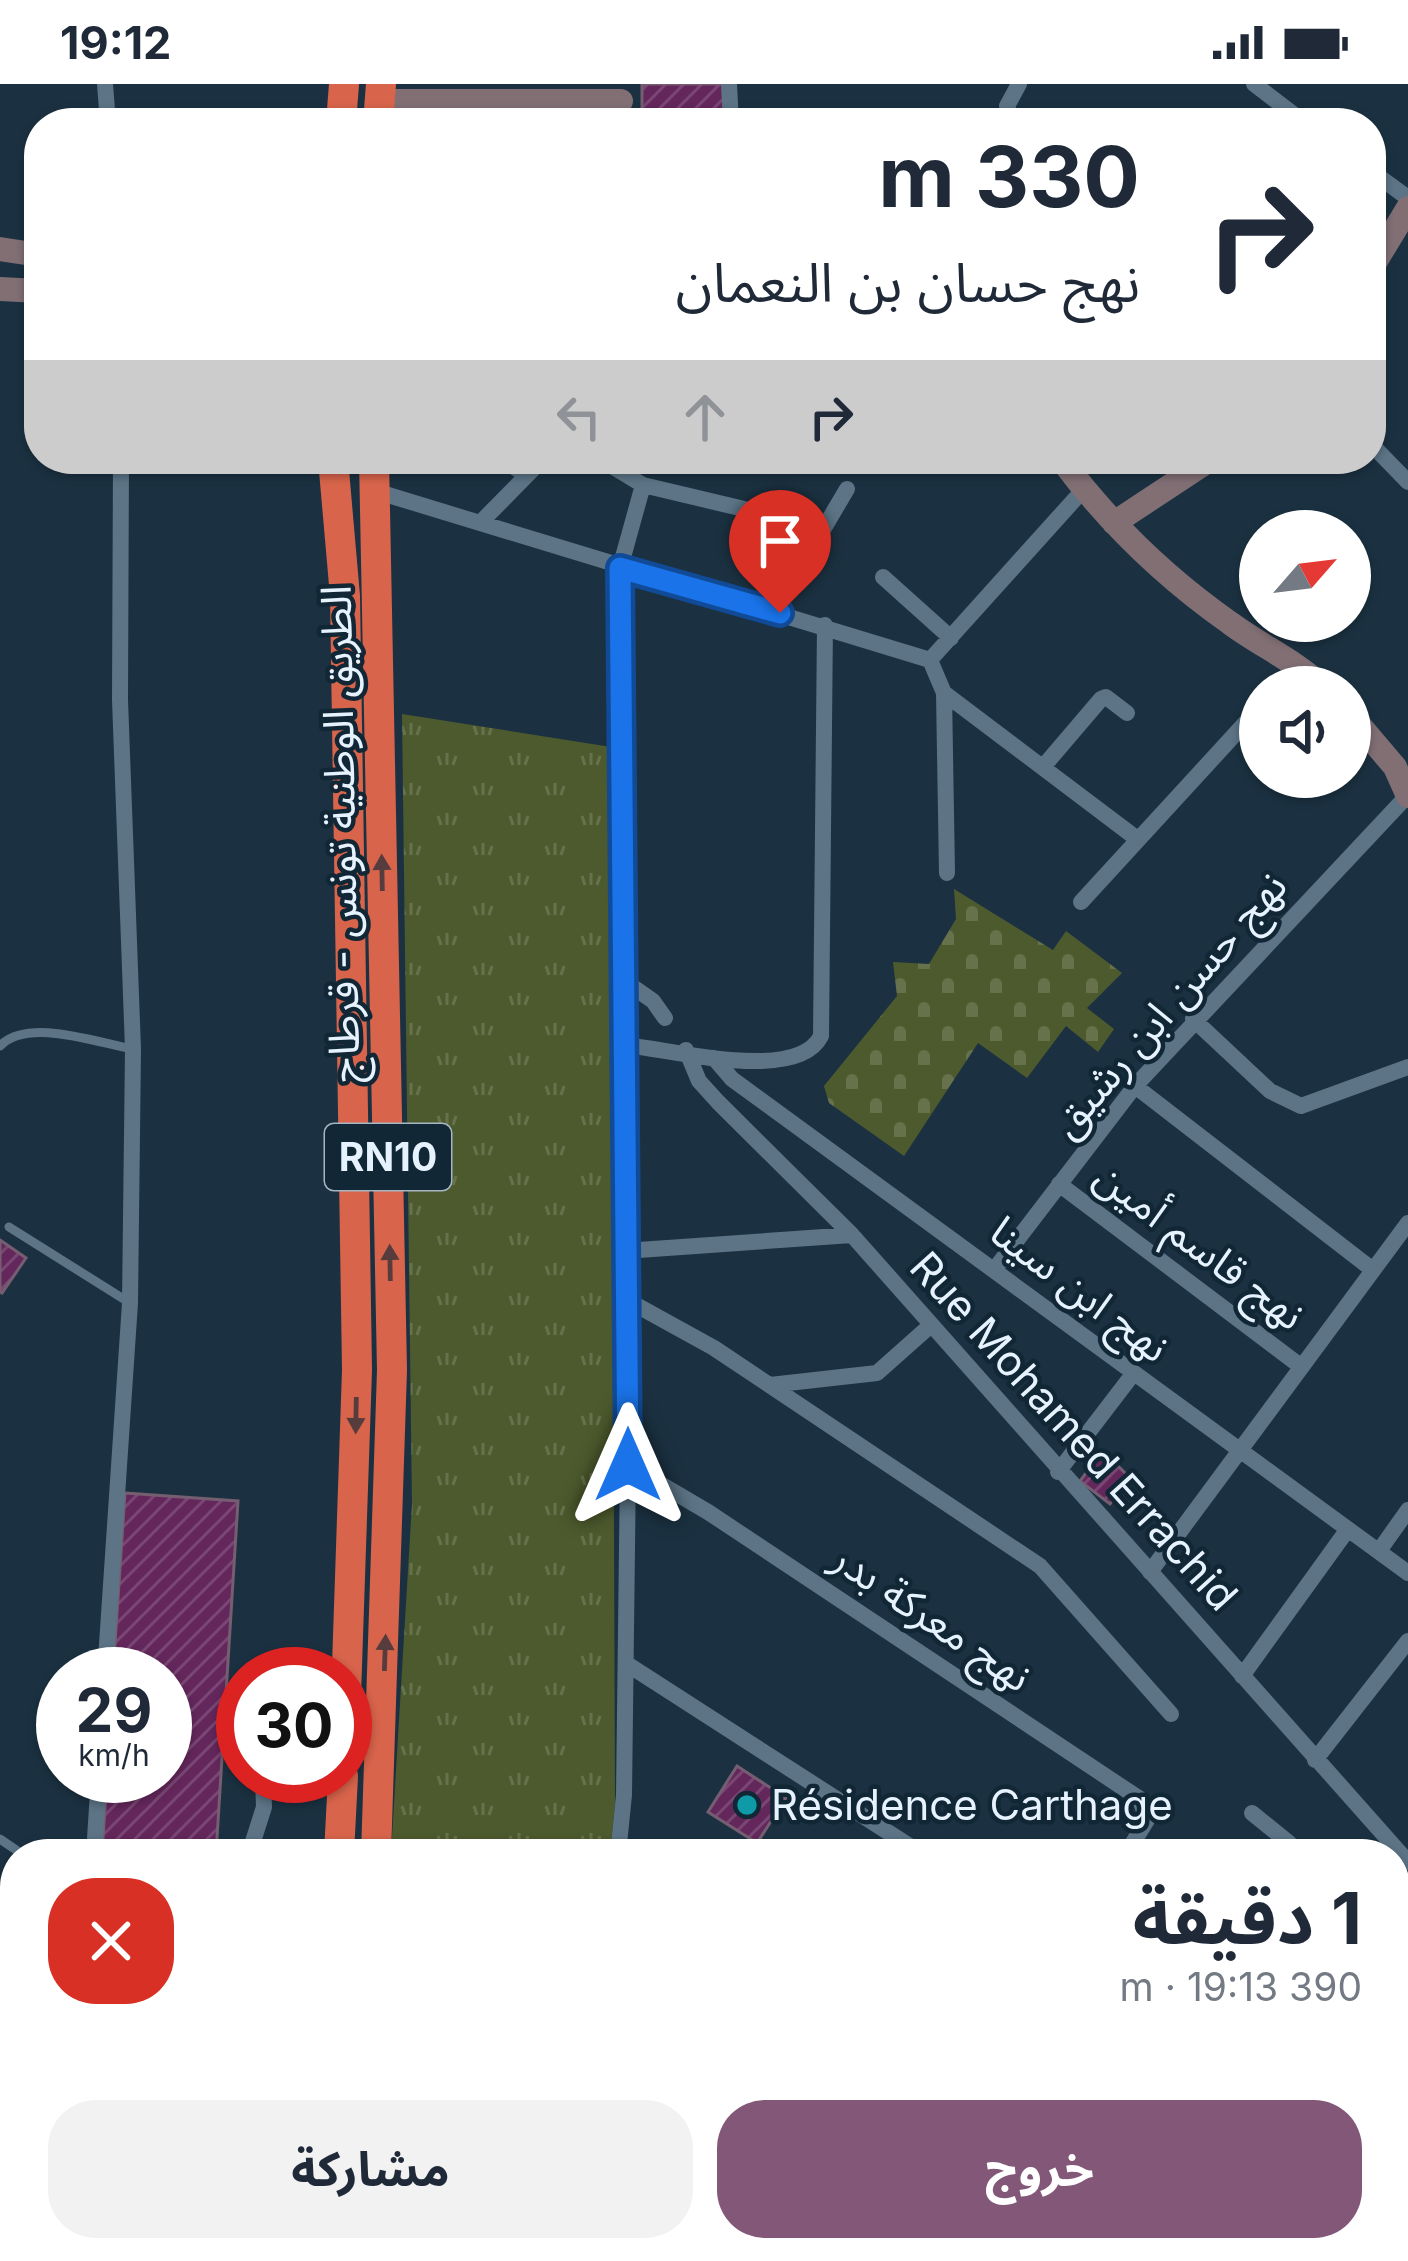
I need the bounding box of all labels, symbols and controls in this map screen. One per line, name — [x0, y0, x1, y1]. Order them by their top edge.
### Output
text: 19:12 — [60, 15, 171, 70]
text: 330 m — [878, 126, 1140, 227]
icon: right — [1182, 156, 1338, 312]
text: نهج حسان بن النعمان — [676, 250, 1140, 315]
icon: left — [546, 384, 612, 450]
icon: ahead — [672, 384, 738, 450]
icon: right — [798, 384, 864, 450]
pin — [729, 490, 831, 613]
icon: arrive — [747, 508, 813, 574]
north arrow — [1239, 510, 1371, 642]
map controls — [1239, 510, 1371, 798]
street label: الطريق الوطنية تونس - قرطاج — [310, 585, 376, 1083]
button: sound — [1239, 666, 1371, 798]
one-way arrow — [373, 853, 392, 891]
street label: نهج حسن ابن رشيق — [1038, 861, 1302, 1151]
road number: RN10 — [325, 1124, 451, 1190]
street label: نهج قاسم أمين — [1081, 1149, 1315, 1346]
street label: نهج ابن سينا — [977, 1205, 1180, 1378]
street label: Rue Mohamed Errachid — [900, 1241, 1249, 1620]
one-way arrow — [380, 1243, 400, 1281]
one-way arrow — [346, 1397, 366, 1435]
position arrow — [565, 1402, 691, 1528]
street label: نهج معركة بدر — [817, 1530, 1042, 1708]
one-way arrow — [376, 1633, 395, 1671]
speed limit sign: 30 — [216, 1647, 372, 1803]
text: 29 — [76, 1674, 152, 1746]
text: km/h — [78, 1737, 150, 1773]
place label: Résidence Carthage — [771, 1779, 1173, 1830]
marker: Résidence Carthage — [734, 1792, 760, 1818]
text: 1 دقيقة — [1133, 1874, 1362, 1961]
button: close — [48, 1878, 174, 2004]
text: 390 m · 19:13 — [1120, 1963, 1362, 2010]
button: مشاركة — [48, 2100, 693, 2238]
button: خروج — [717, 2100, 1362, 2238]

